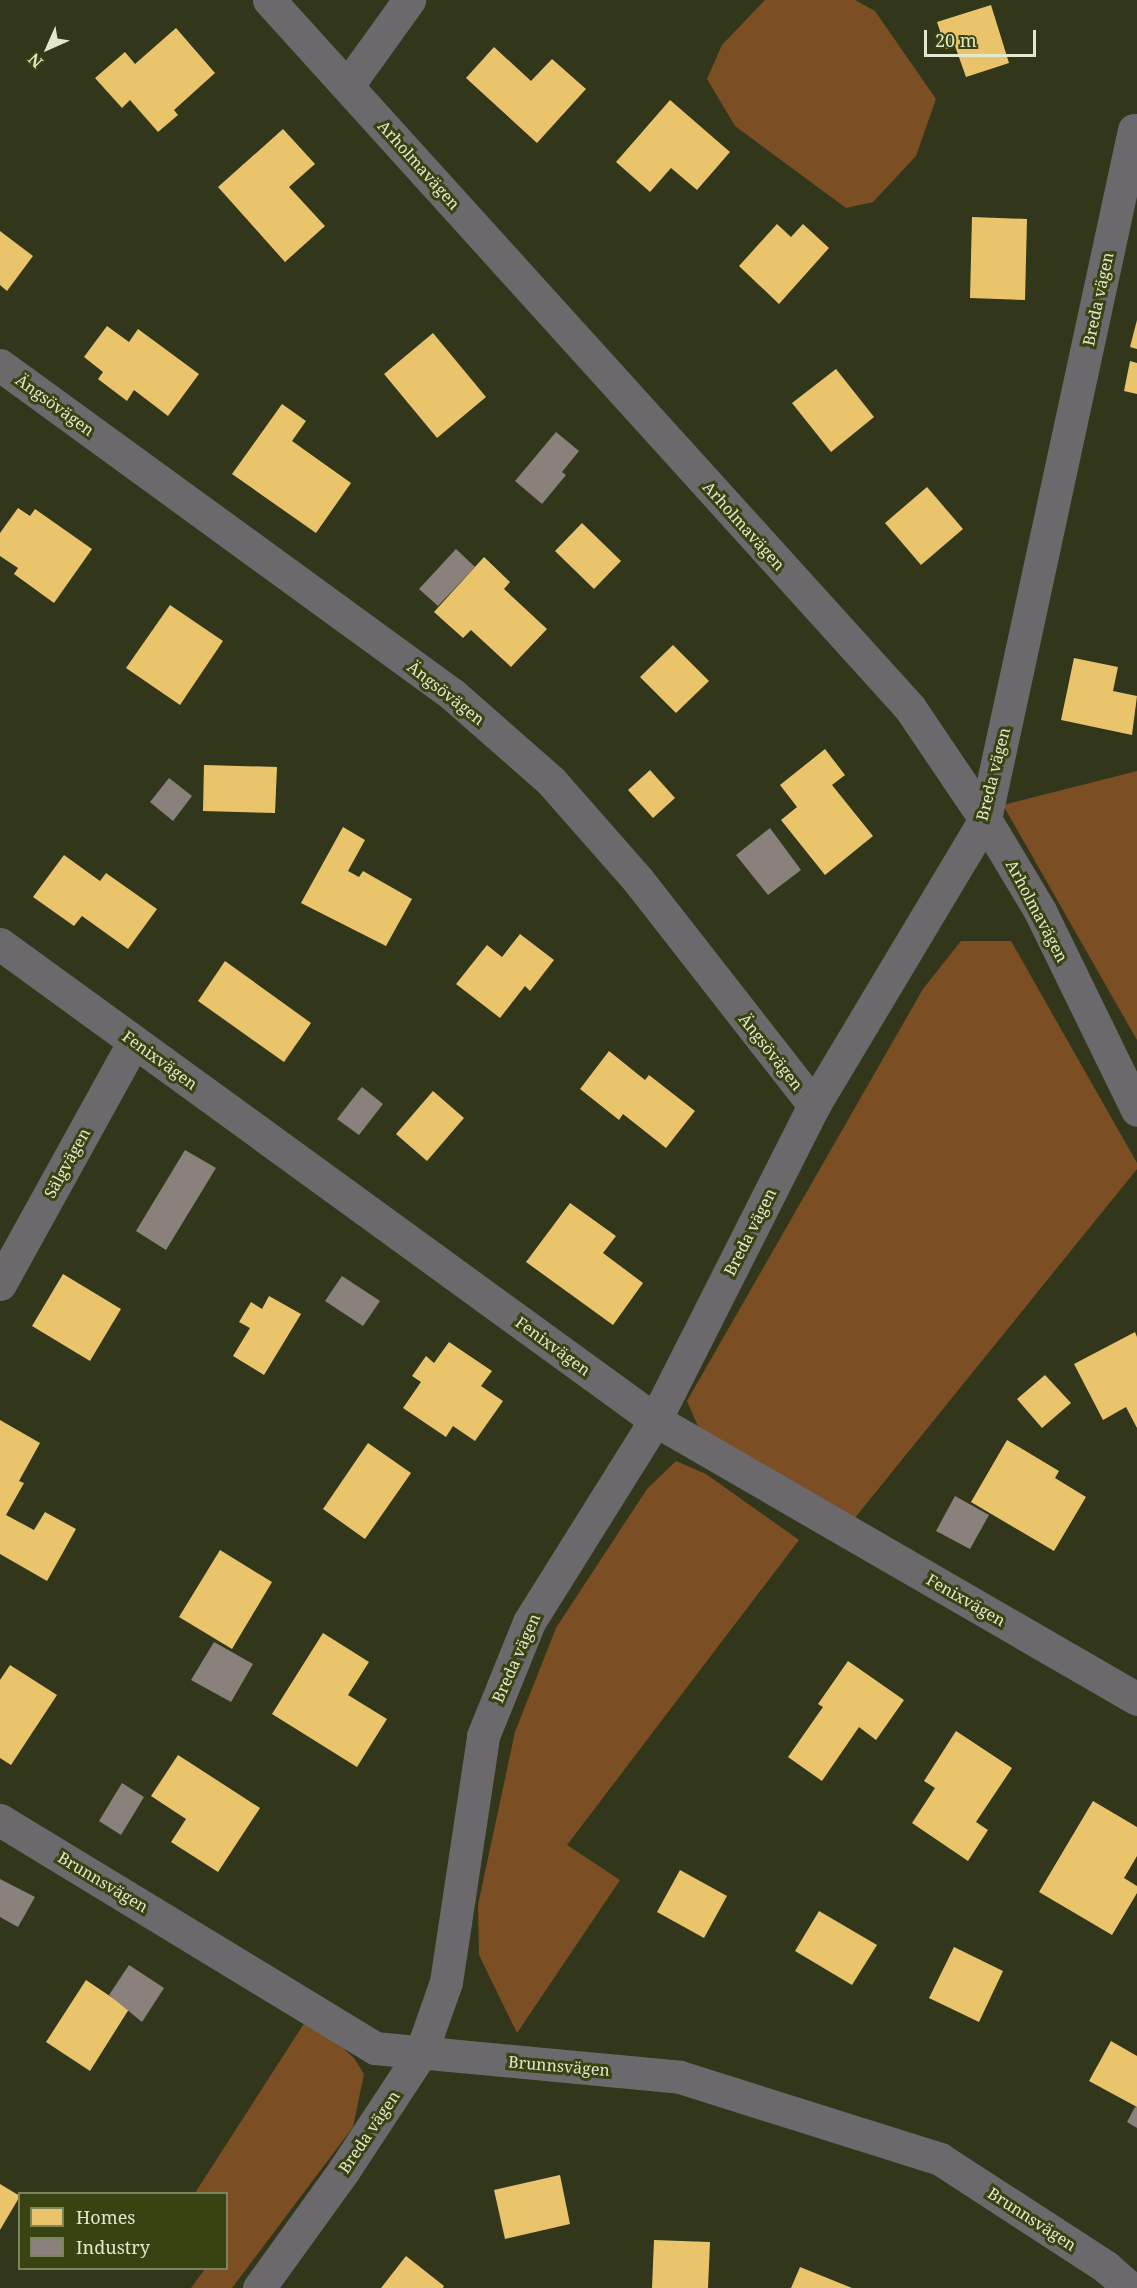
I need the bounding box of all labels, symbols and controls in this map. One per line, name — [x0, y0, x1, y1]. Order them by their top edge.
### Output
north arrow — [18, 18, 78, 78]
scale bar — [927, 18, 1040, 56]
text: 20 m — [935, 28, 977, 52]
text: N — [23, 48, 48, 73]
street label: Arholmavägen — [374, 117, 464, 213]
street label: Breda vägen — [1079, 250, 1117, 348]
street label: Ängsövägen — [12, 370, 98, 440]
street label: Arholmavägen — [699, 478, 789, 574]
street label: Ängsövägen — [404, 657, 488, 729]
street label: Breda vägen — [972, 725, 1014, 823]
street label: Arholmavägen — [1002, 857, 1072, 965]
street label: Ängsövägen — [735, 1010, 807, 1094]
street label: Fenixvägen — [119, 1026, 201, 1094]
street label: Sälgvägen — [40, 1125, 94, 1201]
street label: Breda vägen — [720, 1185, 780, 1279]
street label: Fenixvägen — [512, 1312, 594, 1380]
street label: Fenixvägen — [923, 1570, 1009, 1630]
street label: Breda vägen — [488, 1611, 544, 1705]
street label: Brunnsvägen — [54, 1848, 152, 1916]
street label: Brunnsvägen — [507, 2052, 611, 2080]
street label: Breda vägen — [334, 2087, 404, 2177]
street label: Brunnsvägen — [984, 2183, 1080, 2255]
legend — [18, 2192, 228, 2270]
text: Homes — [76, 2205, 135, 2229]
text: Industry — [76, 2235, 150, 2259]

